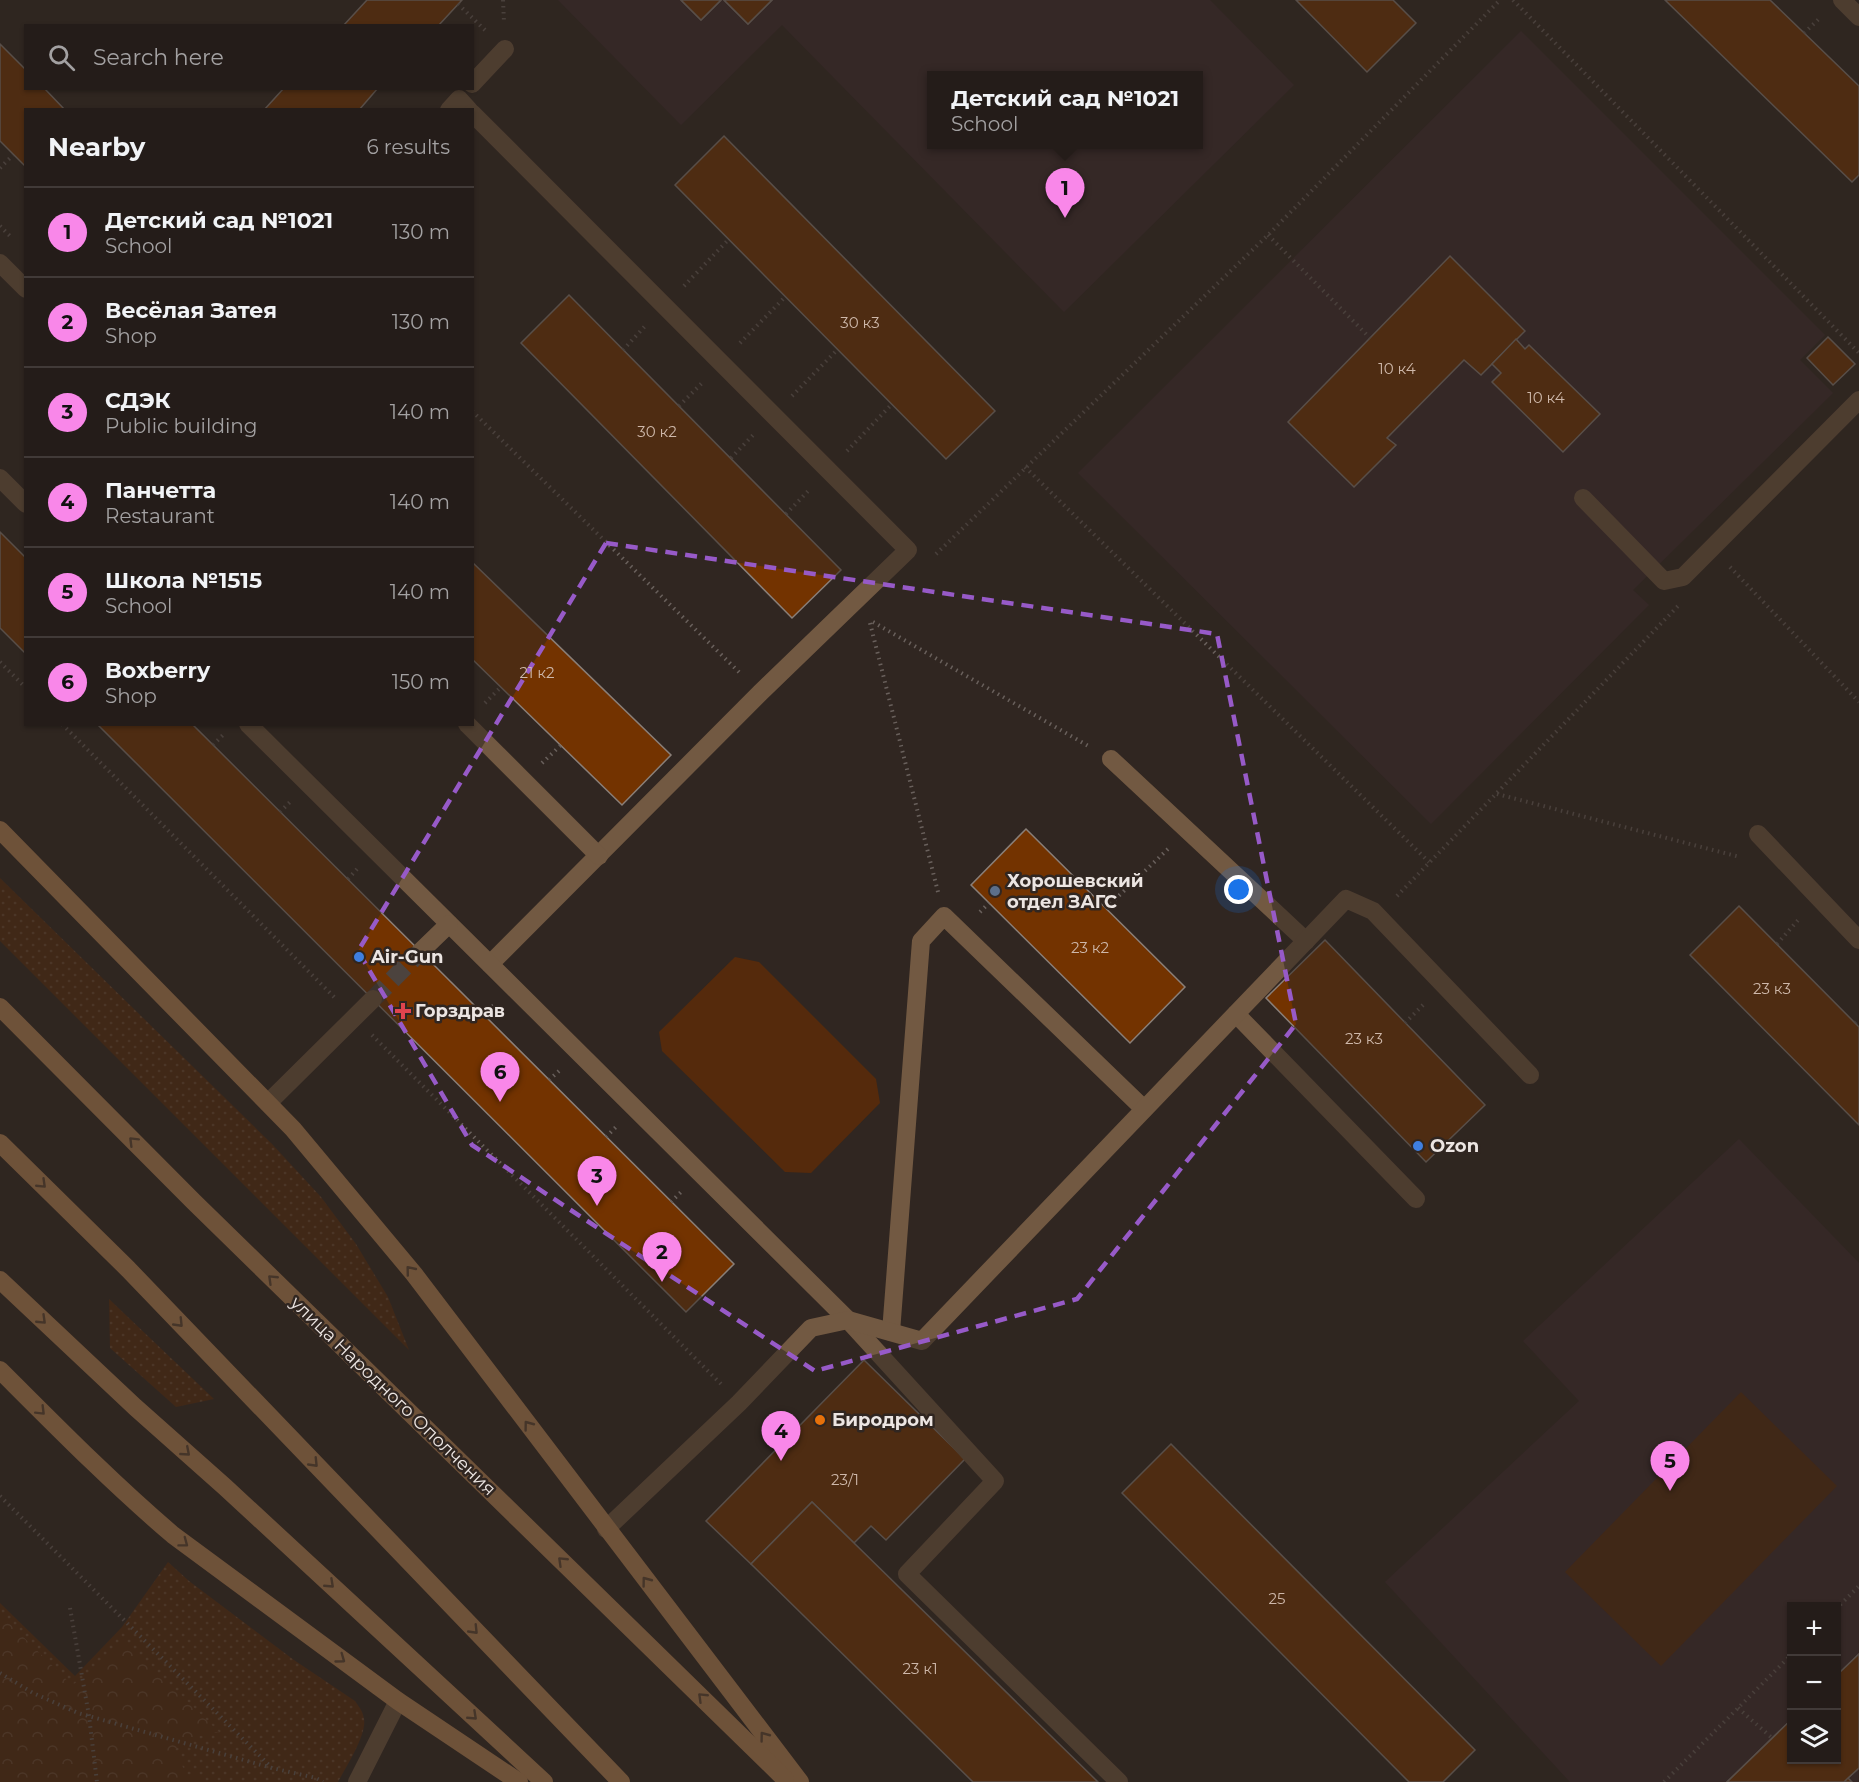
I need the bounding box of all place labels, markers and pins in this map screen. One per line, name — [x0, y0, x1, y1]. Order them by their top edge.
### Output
pin: 1 — [1046, 168, 1084, 218]
place label: Хорошевский отдел ЗАГС — [1007, 870, 1144, 913]
marker: Хорошевский отдел ЗАГС — [988, 884, 1002, 898]
place label: Air-Gun — [370, 946, 444, 968]
marker: Air-Gun — [352, 950, 366, 964]
place label: Горздрав — [415, 1000, 505, 1022]
marker: Горздрав — [396, 1004, 410, 1018]
pin: 6 — [480, 1052, 520, 1102]
place label: Ozon — [1430, 1135, 1479, 1157]
marker: Ozon — [1411, 1139, 1425, 1153]
pin: 3 — [578, 1156, 616, 1206]
pin: 2 — [642, 1232, 682, 1282]
place label: Биродром — [832, 1409, 934, 1431]
pin: 4 — [762, 1412, 800, 1461]
marker: Биродром — [813, 1413, 827, 1427]
pin: 5 — [1650, 1442, 1690, 1491]

